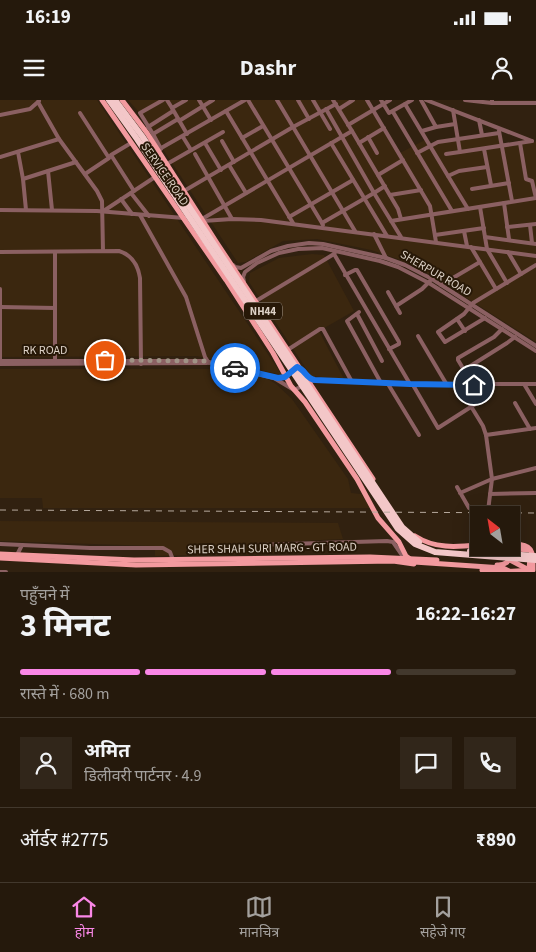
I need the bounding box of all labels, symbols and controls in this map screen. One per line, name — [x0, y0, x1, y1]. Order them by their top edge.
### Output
text: 16:19 — [25, 4, 71, 31]
text: Dashr — [240, 52, 296, 84]
icon: menu — [20, 54, 48, 82]
icon: person — [488, 54, 516, 82]
street label: SERVICE ROAD — [137, 139, 193, 209]
street label: SHERPUR ROAD — [397, 246, 475, 301]
road number: NH44 — [244, 302, 282, 320]
pin — [84, 339, 126, 381]
street label: RK ROAD — [23, 342, 67, 359]
courier — [210, 343, 260, 393]
icon: bag — [91, 346, 119, 374]
icon: car — [221, 354, 249, 382]
pin — [453, 364, 495, 406]
icon: home — [460, 371, 488, 399]
north arrow — [470, 506, 520, 556]
map controls — [470, 506, 520, 556]
street label: SHER SHAH SURI MARG - GT ROAD — [187, 539, 357, 558]
text: पहुँचने में — [20, 584, 69, 606]
text: 16:22–16:27 — [415, 601, 516, 628]
text: 3 मिनट — [20, 603, 110, 649]
text: रास्ते में · 680 m — [20, 683, 110, 705]
button: person — [20, 737, 72, 789]
button: chat — [400, 737, 452, 789]
button: phone — [464, 737, 516, 789]
text: अमित — [84, 738, 130, 765]
text: डिलीवरी पार्टनर · 4.9 — [84, 765, 201, 787]
text: ऑर्डर #2775 — [20, 827, 108, 854]
text: ₹890 — [476, 827, 516, 854]
tab: होम — [70, 893, 98, 943]
tab: मानचित्र — [239, 893, 279, 943]
tab: सहेजे गए — [420, 893, 466, 943]

